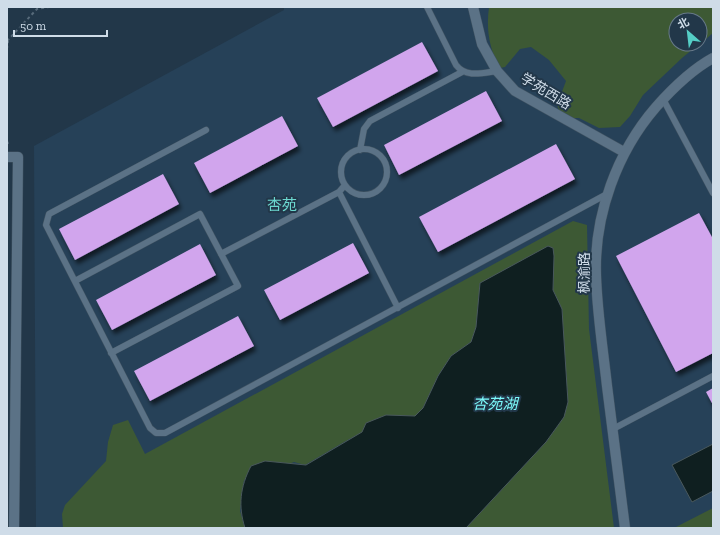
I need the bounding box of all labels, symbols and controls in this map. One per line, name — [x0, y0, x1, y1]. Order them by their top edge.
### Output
scale bar — [14, 12, 107, 38]
north arrow — [668, 12, 708, 52]
text: 北 — [676, 15, 691, 32]
text: 50 m — [20, 19, 47, 33]
street label: 学苑西路 — [517, 70, 574, 113]
district label: 杏苑 — [267, 196, 297, 214]
street label: 枫渝路 — [576, 252, 593, 294]
water label: 杏苑湖 — [472, 395, 519, 413]

